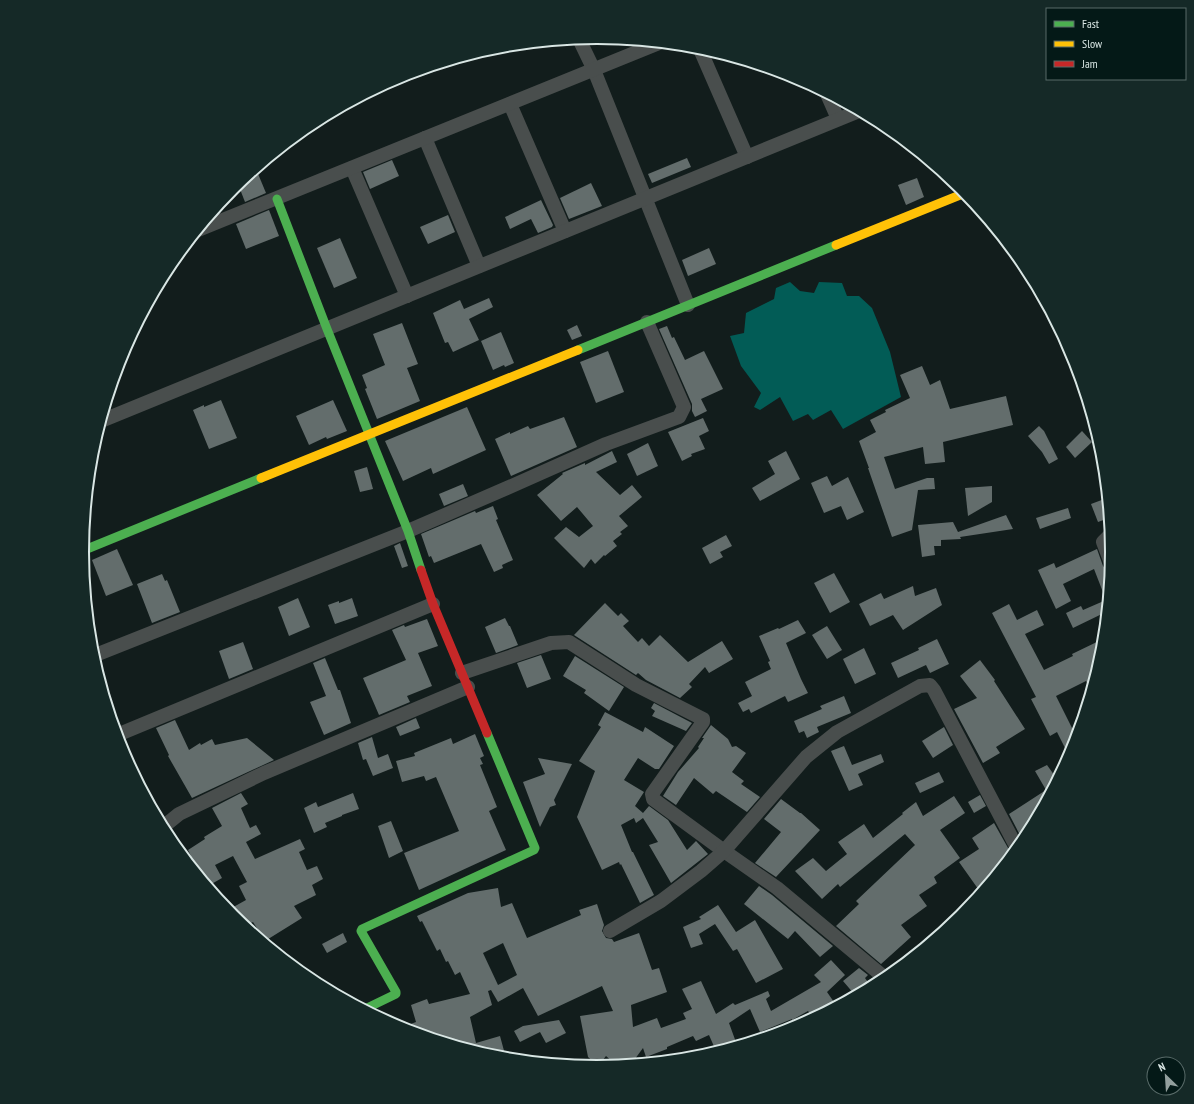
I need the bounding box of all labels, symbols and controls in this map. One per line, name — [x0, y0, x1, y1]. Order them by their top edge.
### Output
legend — [1046, 8, 1186, 80]
text: Fast — [1082, 16, 1100, 31]
text: Slow — [1082, 36, 1103, 51]
text: Jam — [1081, 56, 1098, 71]
north arrow — [1146, 1056, 1186, 1096]
text: N — [1156, 1059, 1167, 1075]

